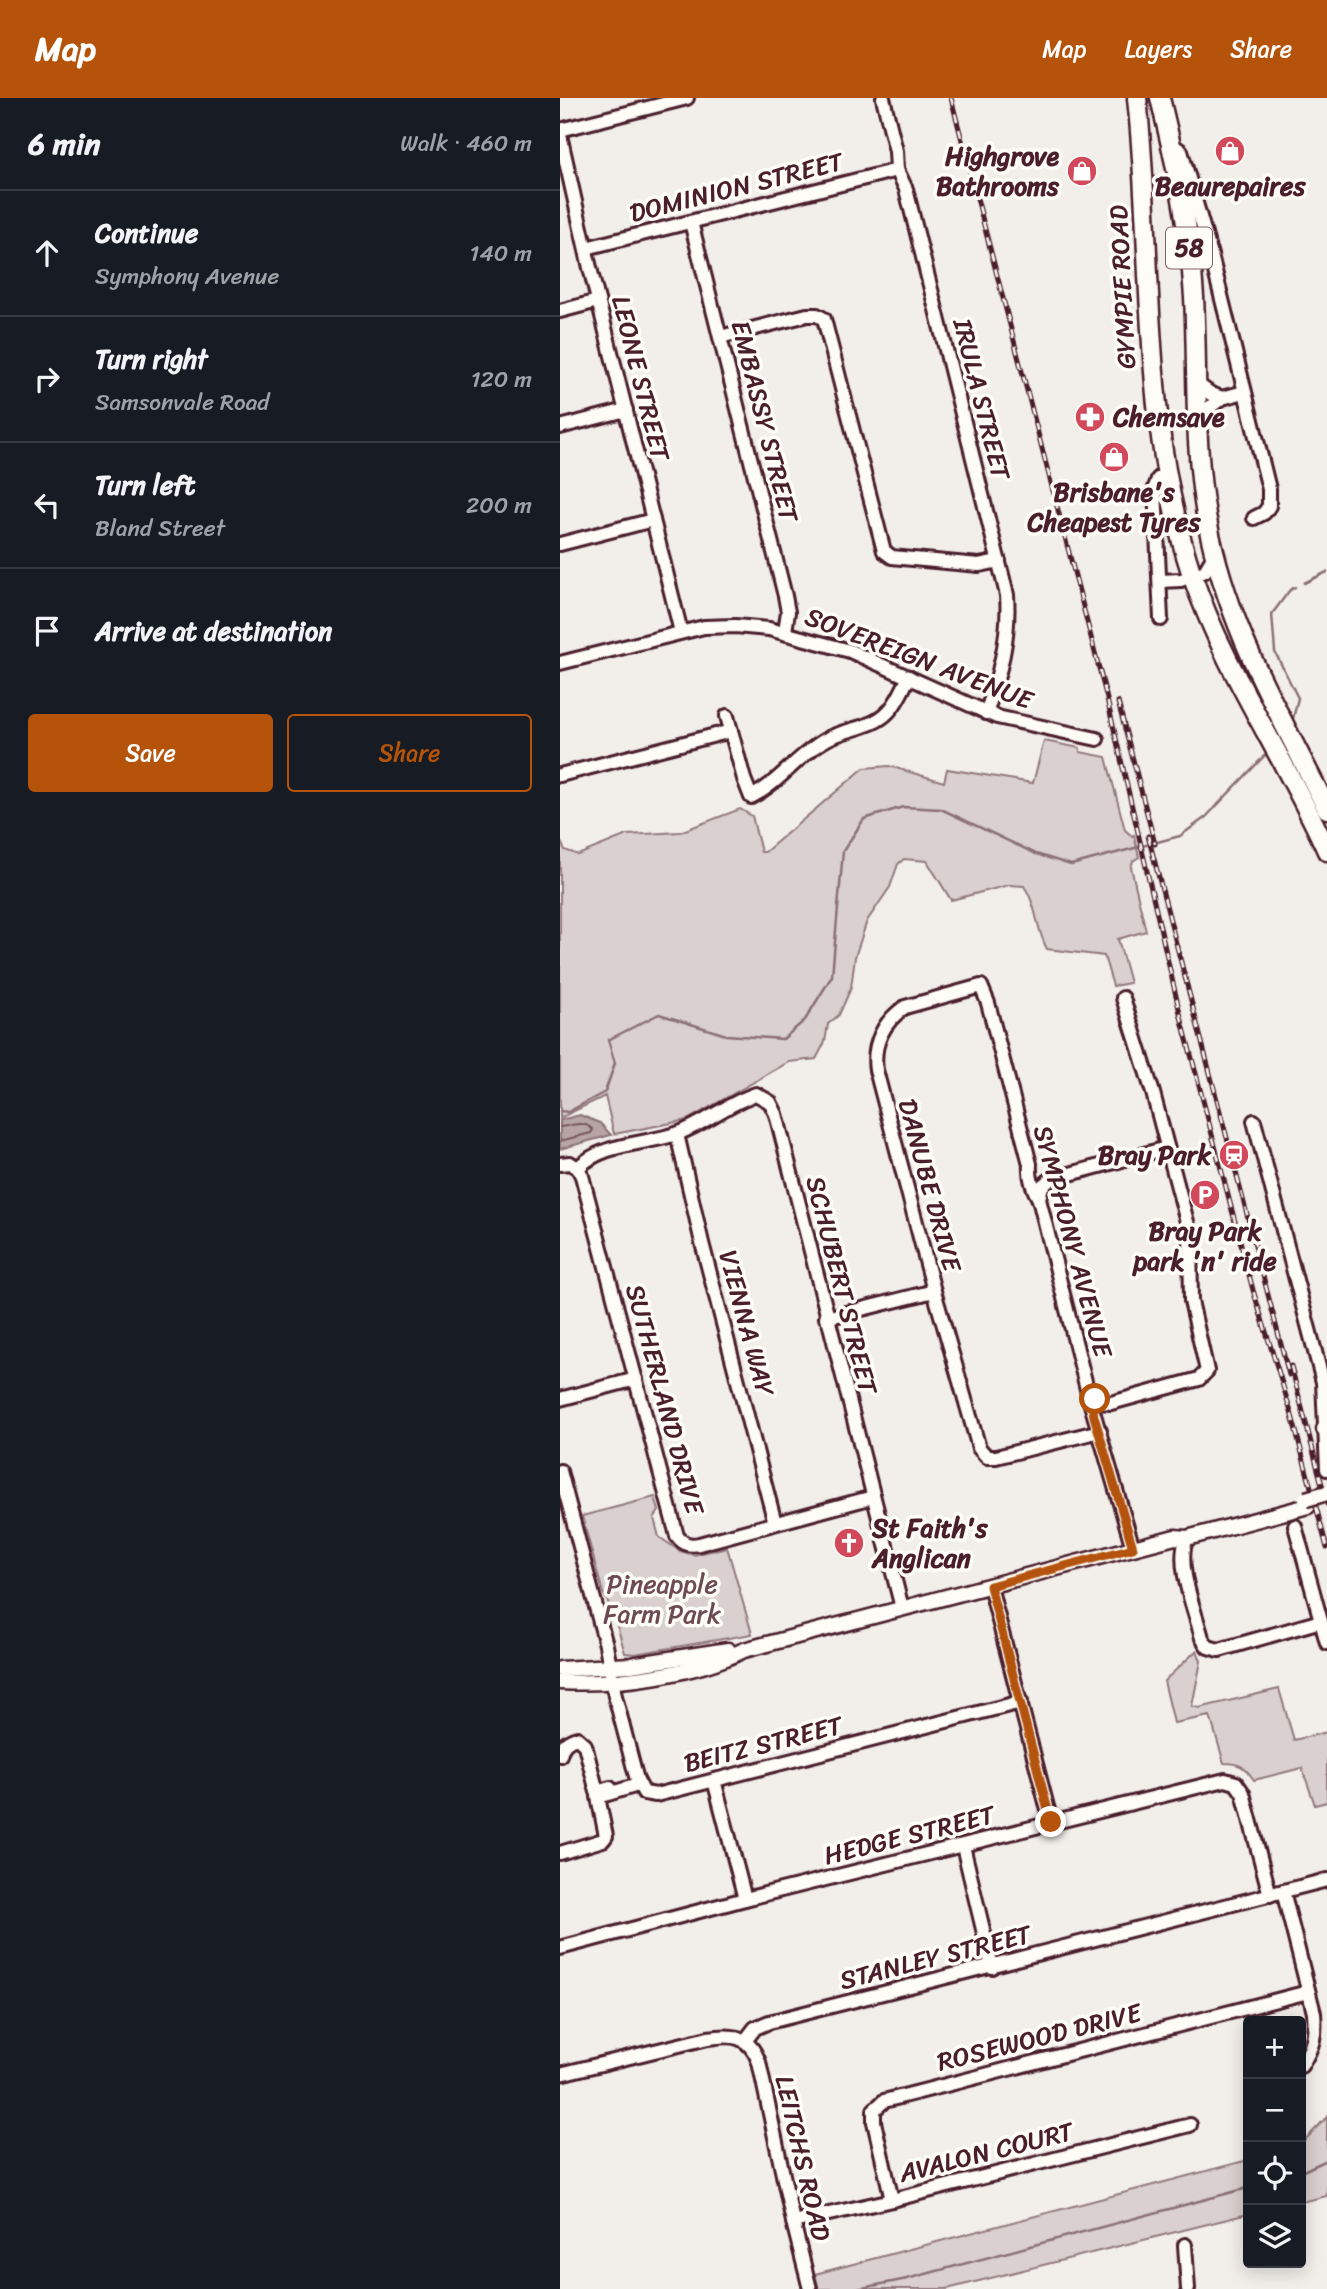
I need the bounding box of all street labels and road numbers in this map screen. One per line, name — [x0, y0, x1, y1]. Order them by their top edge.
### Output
street label: DOMINION STREET — [625, 138, 850, 236]
street label: GYMPIE ROAD — [1095, 203, 1149, 370]
road number: 58 — [1166, 228, 1212, 268]
street label: LEONE STREET — [598, 291, 684, 467]
street label: IRULA STREET — [940, 313, 1025, 486]
street label: EMBASSY STREET — [718, 315, 813, 529]
street label: SOVEREIGN AVENUE — [798, 593, 1041, 723]
street label: DANUBE DRIVE — [885, 1093, 976, 1278]
street label: SYMPHONY AVENUE — [1020, 1120, 1127, 1364]
street label: SCHUBERT STREET — [793, 1171, 892, 1400]
street label: VIENNA WAY — [705, 1245, 789, 1403]
street label: SUTHERLAND DRIVE — [612, 1279, 718, 1521]
street label: BEITZ STREET — [679, 1702, 849, 1786]
street label: HEDGE STREET — [819, 1791, 1001, 1878]
street label: STANLEY STREET — [834, 1910, 1038, 2003]
street label: ROSEWOOD DRIVE — [932, 1989, 1148, 2085]
street label: LEITCHS ROAD — [762, 2071, 844, 2246]
street label: AVALON COURT — [893, 2108, 1080, 2196]

